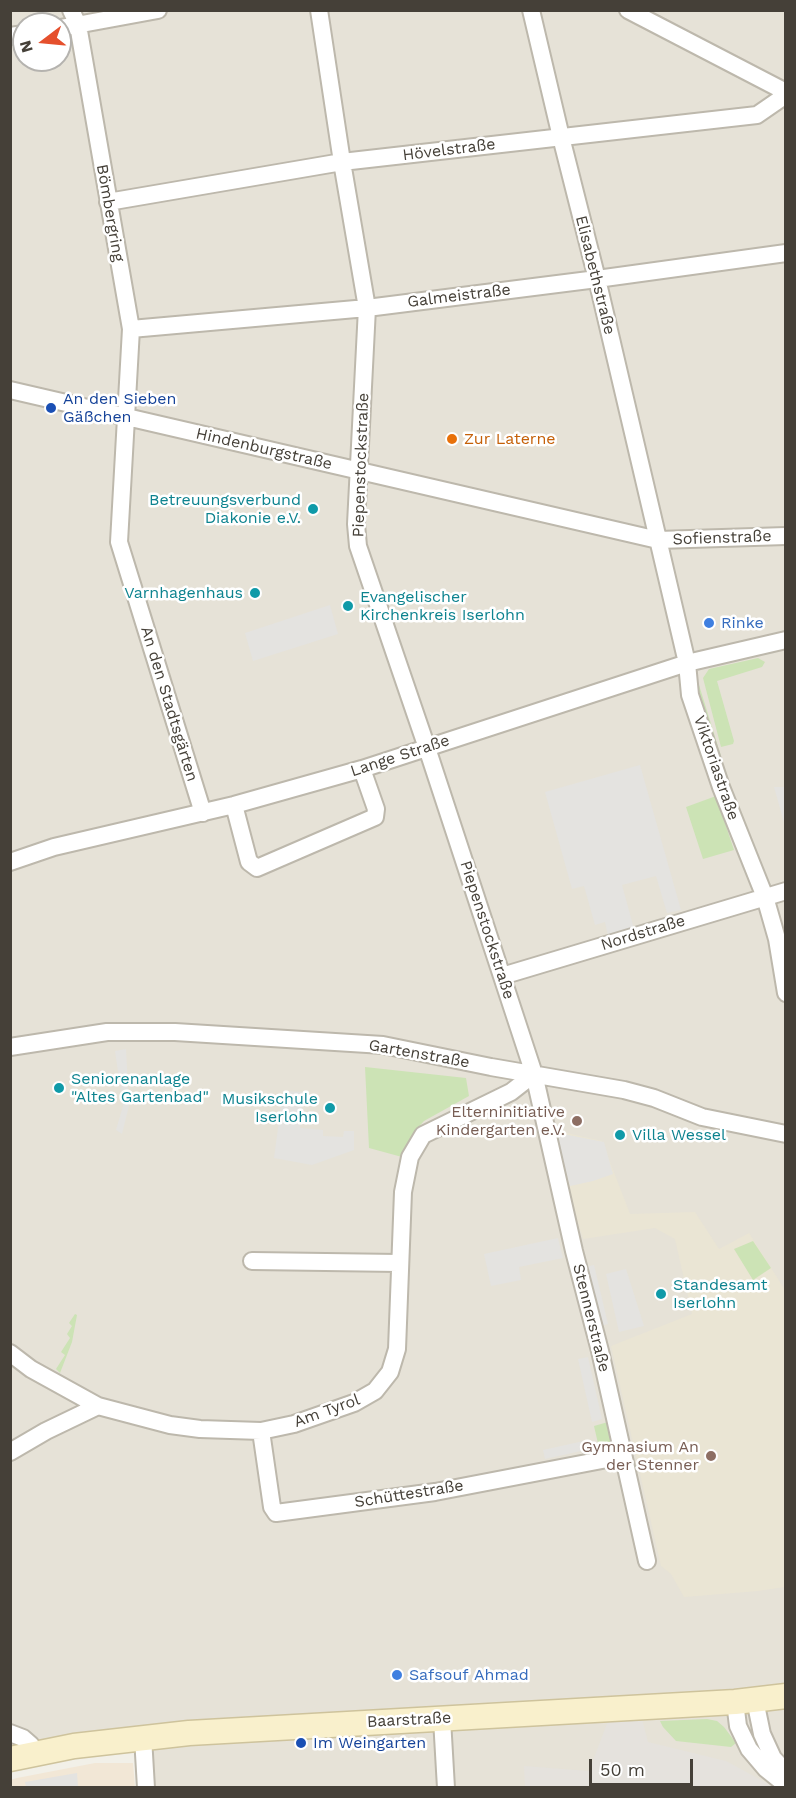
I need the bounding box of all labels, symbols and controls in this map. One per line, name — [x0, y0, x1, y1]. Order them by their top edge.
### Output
north arrow — [12, 12, 72, 72]
text: N — [15, 38, 37, 55]
street label: Hövelstraße — [402, 135, 496, 165]
street label: Bömbergring — [92, 163, 128, 263]
street label: Elisabethstraße — [571, 213, 619, 337]
street label: Galmeistraße — [406, 280, 512, 312]
place label: An den Sieben Gäßchen — [63, 389, 176, 427]
street label: Piepenstockstraße — [349, 392, 373, 538]
marker: An den Sieben Gäßchen — [44, 401, 58, 415]
street label: Hindenburgstraße — [194, 424, 334, 474]
place label: Zur Laterne — [464, 429, 556, 449]
marker: Zur Laterne — [445, 432, 459, 446]
place label: Betreuungsverbund Diakonie e.V. — [149, 490, 301, 528]
marker: Betreuungsverbund Diakonie e.V. — [306, 502, 320, 516]
street label: Sofienstraße — [672, 527, 772, 549]
place label: Varnhagenhaus — [124, 583, 243, 603]
marker: Varnhagenhaus — [248, 586, 262, 600]
place label: Evangelischer Kirchenkreis Iserlohn — [360, 587, 525, 625]
marker: Evangelischer Kirchenkreis Iserlohn — [341, 599, 355, 613]
place label: Rinke — [721, 613, 764, 633]
marker: Rinke — [702, 616, 716, 630]
street label: An den Stadtsgärten — [136, 624, 202, 784]
street label: Viktoriastraße — [689, 713, 743, 823]
street label: Lange Straße — [348, 731, 452, 781]
street label: Piepenstockstraße — [456, 858, 518, 1002]
street label: Nordstraße — [599, 911, 687, 955]
street label: Gartenstraße — [367, 1036, 471, 1072]
place label: Seniorenanlage "Altes Gartenbad" — [71, 1069, 209, 1107]
marker: Seniorenanlage "Altes Gartenbad" — [52, 1081, 66, 1095]
place label: Musikschule Iserlohn — [222, 1089, 318, 1127]
marker: Musikschule Iserlohn — [323, 1101, 337, 1115]
place label: Elterninitiative Kindergarten e.V. — [436, 1102, 565, 1140]
marker: Elterninitiative Kindergarten e.V. — [570, 1114, 584, 1128]
place label: Villa Wessel — [632, 1125, 726, 1145]
marker: Villa Wessel — [613, 1128, 627, 1142]
street label: Stennerstraße — [568, 1262, 614, 1374]
place label: Standesamt Iserlohn — [673, 1275, 768, 1313]
marker: Standesamt Iserlohn — [654, 1287, 668, 1301]
street label: Am Tyrol — [291, 1390, 363, 1432]
place label: Gymnasium An der Stenner — [581, 1437, 699, 1475]
marker: Gymnasium An der Stenner — [704, 1449, 718, 1463]
street label: Schüttestraße — [353, 1476, 465, 1512]
place label: Safsouf Ahmad — [409, 1665, 529, 1685]
marker: Safsouf Ahmad — [390, 1668, 404, 1682]
street label: Baarstraße — [366, 1708, 452, 1732]
place label: Im Weingarten — [313, 1733, 426, 1753]
marker: Im Weingarten — [294, 1736, 308, 1750]
scale bar — [592, 1747, 696, 1785]
text: 50 m — [600, 1759, 645, 1780]

